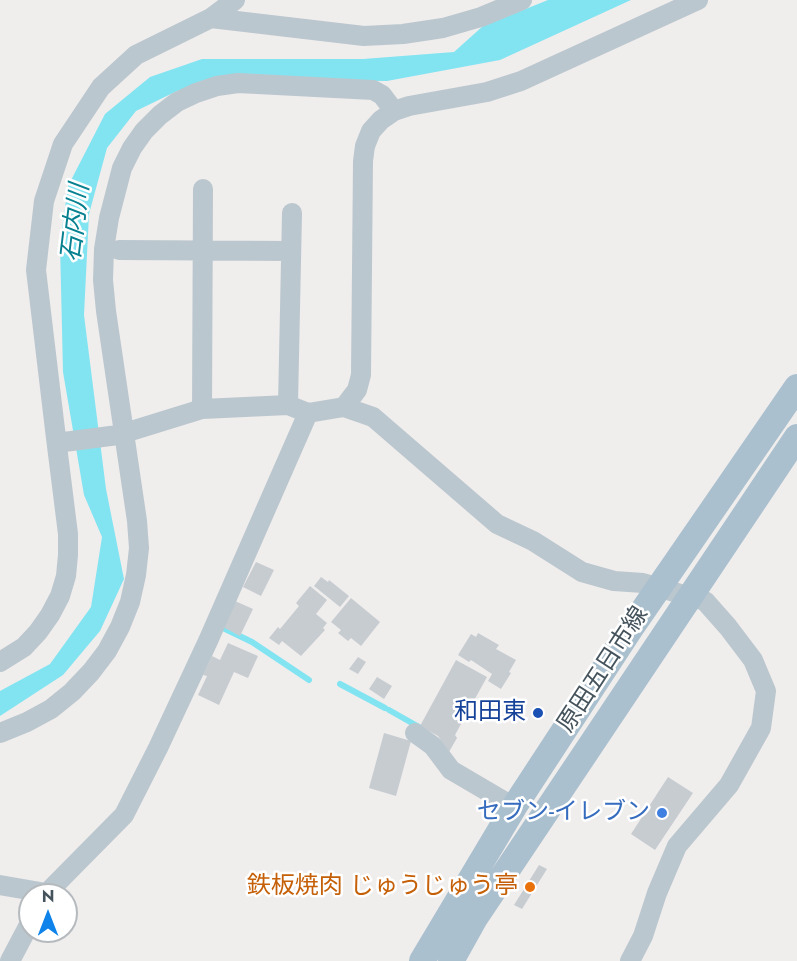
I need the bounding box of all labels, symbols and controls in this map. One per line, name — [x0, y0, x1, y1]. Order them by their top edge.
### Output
water label: 石内川 — [57, 182, 97, 264]
street label: 原田五日市線 — [553, 602, 655, 738]
place label: 和田東 — [454, 699, 526, 727]
marker: 和田東 — [531, 706, 545, 720]
place label: セブン-イレブン — [477, 799, 650, 827]
marker: セブン-イレブン — [655, 806, 669, 820]
place label: 鉄板焼肉 じゅうじゅう亭 — [247, 873, 518, 901]
marker: 鉄板焼肉 じゅうじゅう亭 — [523, 880, 537, 894]
north arrow — [18, 883, 78, 943]
text: N — [42, 885, 54, 908]

